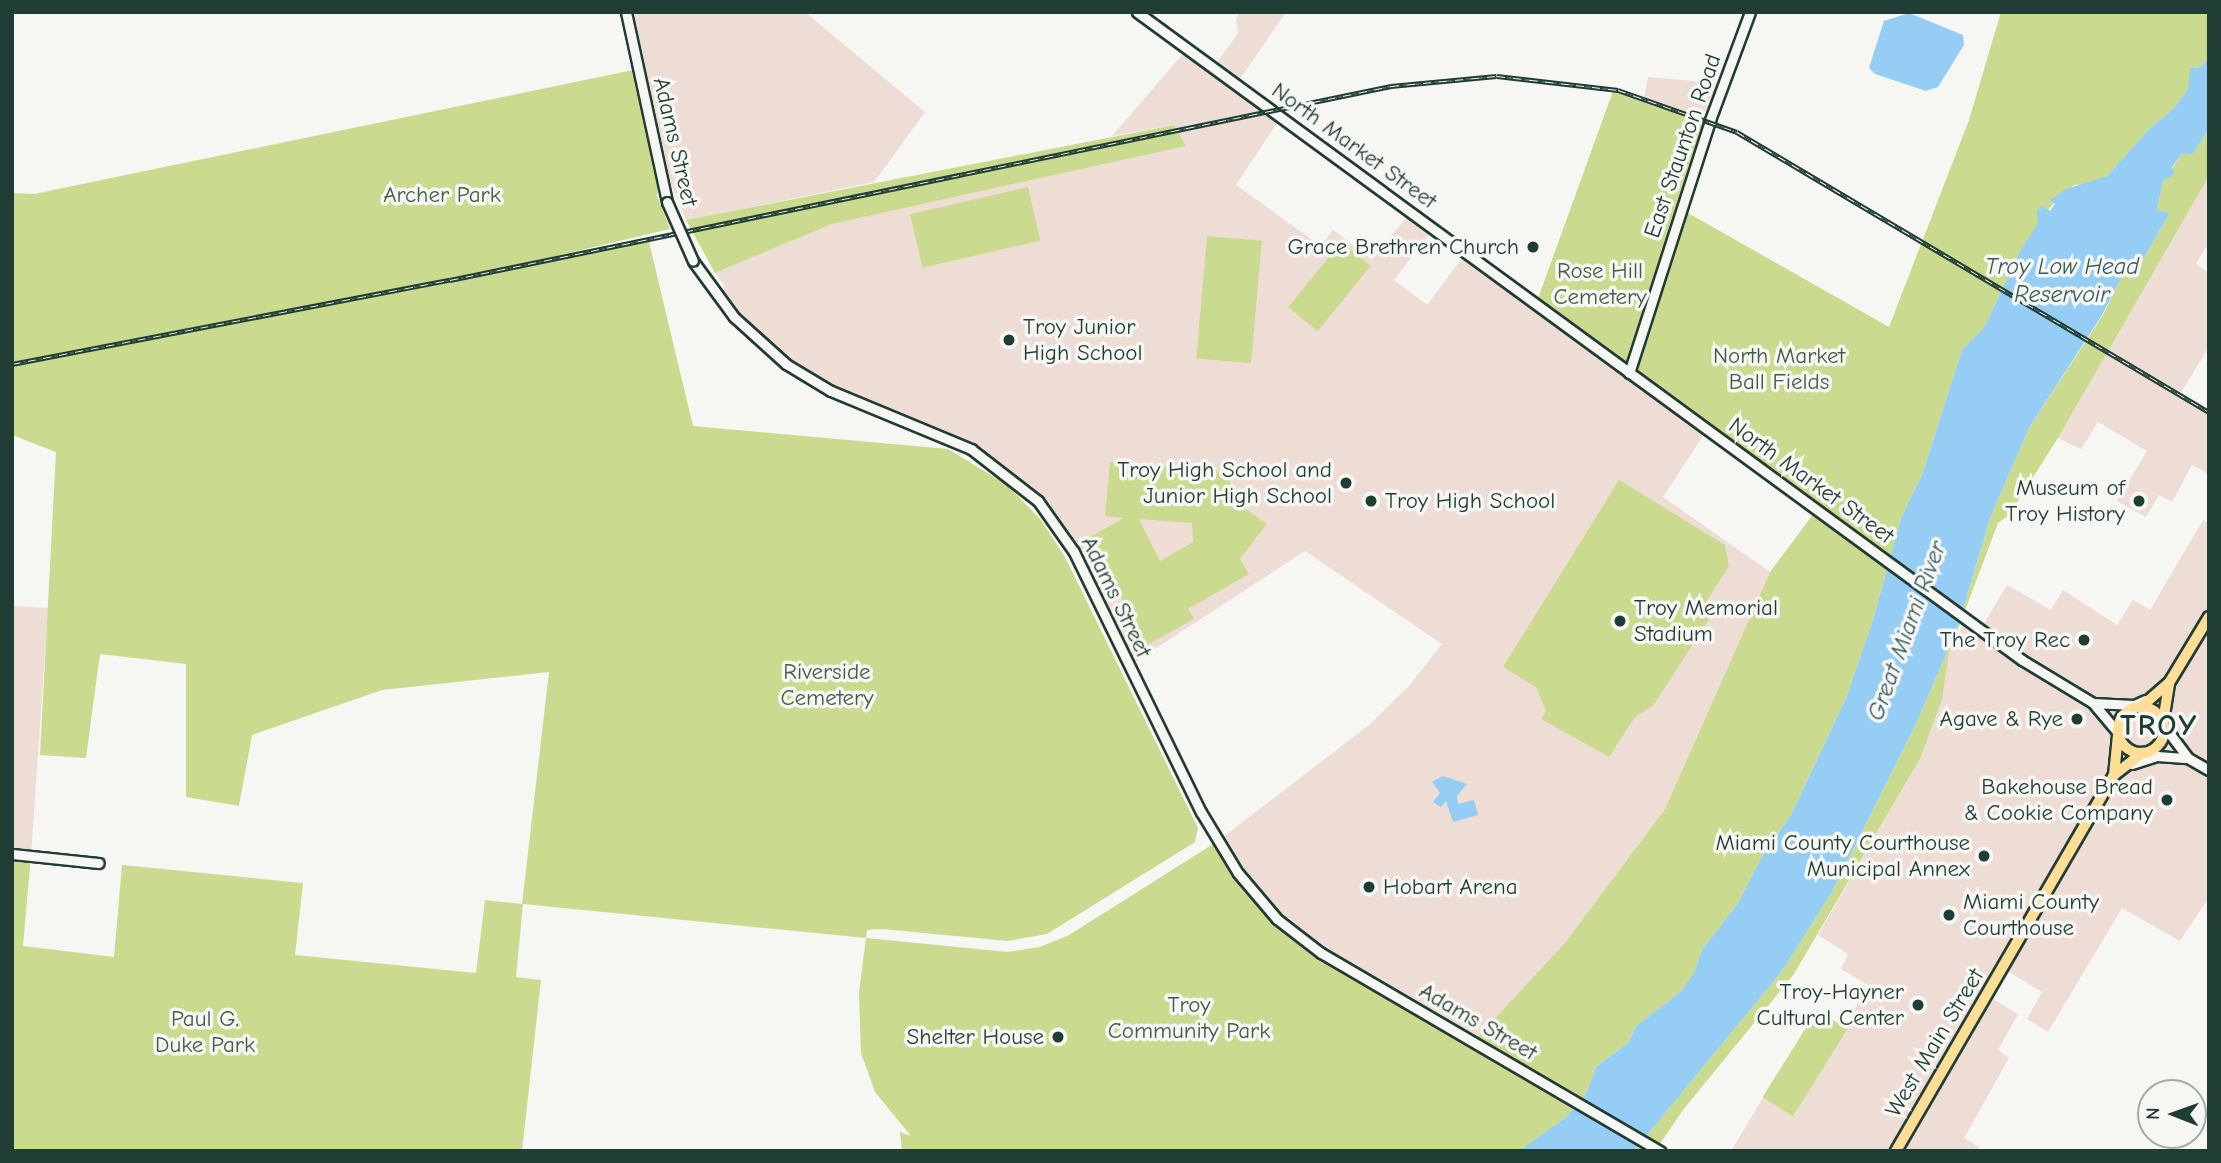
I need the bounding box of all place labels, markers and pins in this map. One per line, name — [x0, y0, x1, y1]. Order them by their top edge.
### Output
place label: Grace Brethren Church — [1288, 233, 1519, 261]
marker: Grace Brethren Church — [1525, 239, 1541, 255]
place label: Troy Junior High School — [1023, 313, 1143, 367]
marker: Troy Junior High School — [1001, 332, 1017, 348]
place label: Troy High School and Junior High School — [1117, 456, 1332, 510]
place label: Museum of Troy History — [2005, 474, 2125, 528]
marker: Troy High School and Junior High School — [1338, 475, 1354, 491]
place label: Troy High School — [1385, 487, 1555, 515]
marker: Troy High School — [1363, 493, 1379, 509]
marker: Museum of Troy History — [2131, 493, 2147, 509]
place label: Troy Memorial Stadium — [1634, 594, 1778, 648]
marker: Troy Memorial Stadium — [1612, 613, 1628, 629]
place label: The Troy Rec — [1940, 626, 2070, 654]
marker: The Troy Rec — [2076, 632, 2092, 648]
place label: Agave & Rye — [1940, 705, 2063, 733]
marker: Agave & Rye — [2069, 711, 2085, 727]
place label: Bakehouse Bread & Cookie Company — [1964, 773, 2153, 827]
marker: Bakehouse Bread & Cookie Company — [2159, 792, 2175, 808]
place label: Miami County Courthouse Municipal Annex — [1715, 829, 1970, 883]
marker: Miami County Courthouse Municipal Annex — [1976, 848, 1992, 864]
place label: Hobart Arena — [1383, 873, 1518, 901]
marker: Hobart Arena — [1361, 879, 1377, 895]
place label: Miami County Courthouse — [1963, 888, 2099, 942]
marker: Miami County Courthouse — [1941, 907, 1957, 923]
place label: Troy-Hayner Cultural Center — [1757, 978, 1904, 1032]
marker: Troy-Hayner Cultural Center — [1910, 997, 1926, 1013]
place label: Shelter House — [907, 1023, 1044, 1051]
marker: Shelter House — [1050, 1029, 1066, 1045]

